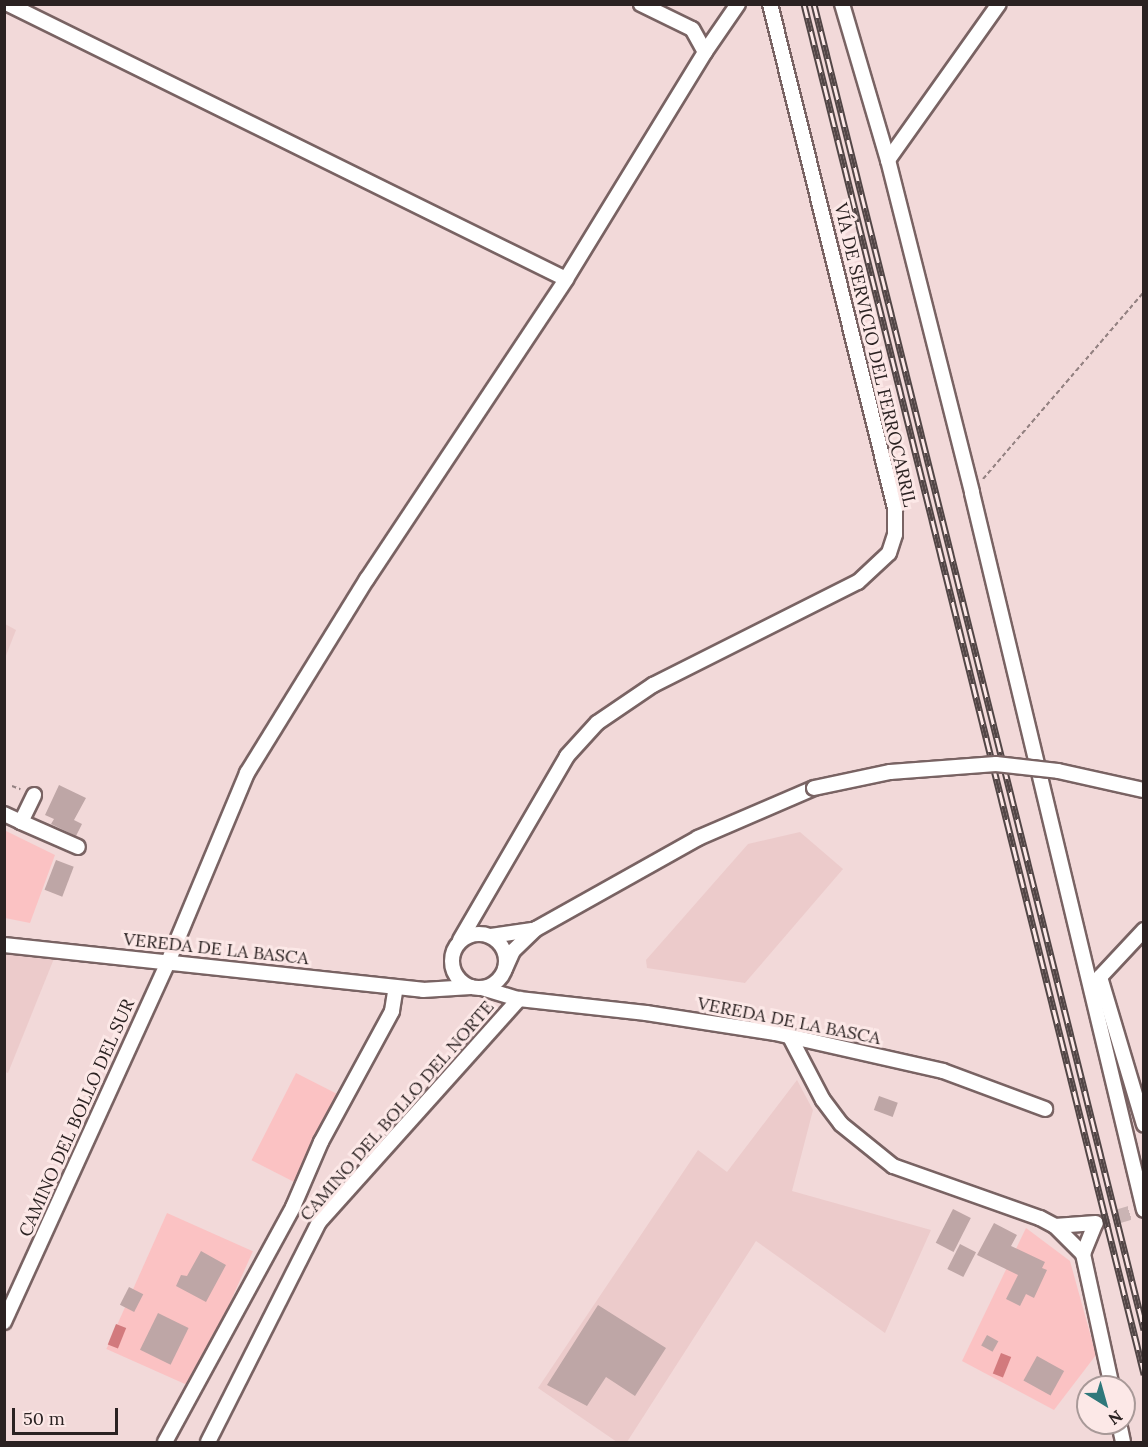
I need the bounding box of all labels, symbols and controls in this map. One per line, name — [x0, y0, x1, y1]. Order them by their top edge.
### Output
street label: VÍA DE SERVICIO DEL FERROCARRIL — [830, 201, 920, 509]
street label: VEREDA DE LA BASCA — [122, 929, 310, 969]
street label: VEREDA DE LA BASCA — [696, 993, 882, 1049]
street label: CAMINO DEL BOLLO DEL SUR — [15, 996, 139, 1240]
street label: CAMINO DEL BOLLO DEL NORTE — [295, 997, 499, 1225]
north arrow — [1076, 1375, 1136, 1435]
scale bar — [15, 1396, 122, 1434]
text: N — [1105, 1406, 1127, 1429]
text: 50 m — [23, 1407, 65, 1430]

